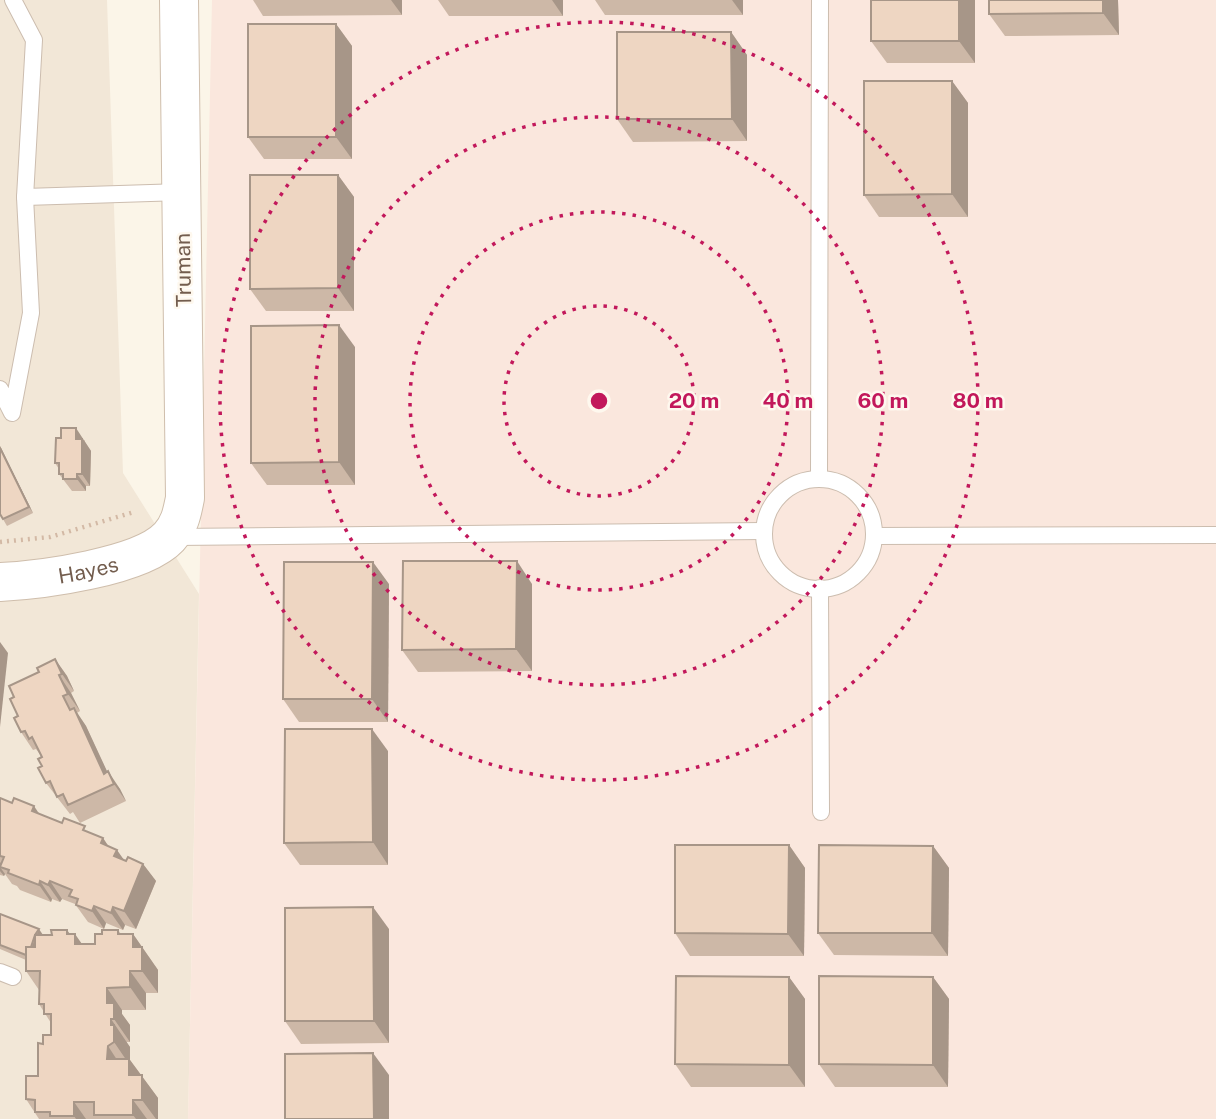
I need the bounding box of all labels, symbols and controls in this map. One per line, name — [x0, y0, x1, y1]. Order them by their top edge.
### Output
street label: Truman — [170, 233, 196, 307]
text: 20 m — [669, 388, 719, 413]
text: 40 m — [763, 388, 813, 413]
text: 60 m — [858, 388, 908, 413]
text: 80 m — [952, 388, 1004, 413]
centre of rings — [587, 389, 611, 413]
street label: Hayes — [56, 551, 121, 588]

